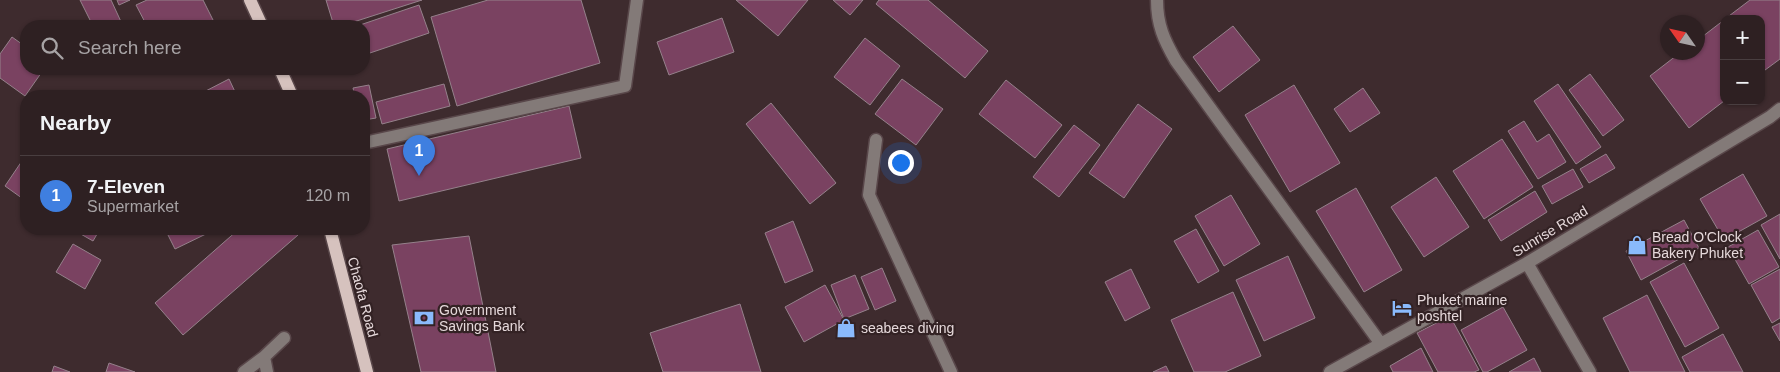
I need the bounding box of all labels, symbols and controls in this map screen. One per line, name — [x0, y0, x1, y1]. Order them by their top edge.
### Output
north arrow — [1660, 15, 1705, 60]
map controls — [1720, 15, 1765, 105]
button: + — [1720, 15, 1765, 60]
search box — [20, 20, 370, 75]
icon: search — [38, 34, 66, 62]
text: Search here — [78, 37, 182, 58]
button: − — [1720, 60, 1765, 105]
text: Nearby — [40, 111, 111, 134]
pin: 1 — [403, 135, 435, 176]
your location — [888, 150, 914, 176]
text: 7-Eleven — [87, 176, 165, 197]
text: 1 — [52, 187, 60, 204]
text: 120 m — [306, 187, 350, 204]
text: Supermarket — [87, 198, 179, 215]
street label: Sunrise Road — [1510, 202, 1590, 260]
place label: Bread O'Clock Bakery Phuket — [1652, 229, 1743, 261]
shop icon: Bread O'Clock Bakery Phuket — [1626, 234, 1648, 256]
street label: Chaofa Road — [345, 255, 381, 339]
place label: Phuket marine poshtel — [1417, 292, 1507, 324]
hotel icon: Phuket marine poshtel — [1391, 297, 1413, 319]
place label: Government Savings Bank — [439, 302, 526, 334]
bank icon: Government Savings Bank — [413, 307, 435, 329]
shop icon: seabees diving — [835, 317, 857, 339]
place label: seabees diving — [861, 320, 954, 336]

